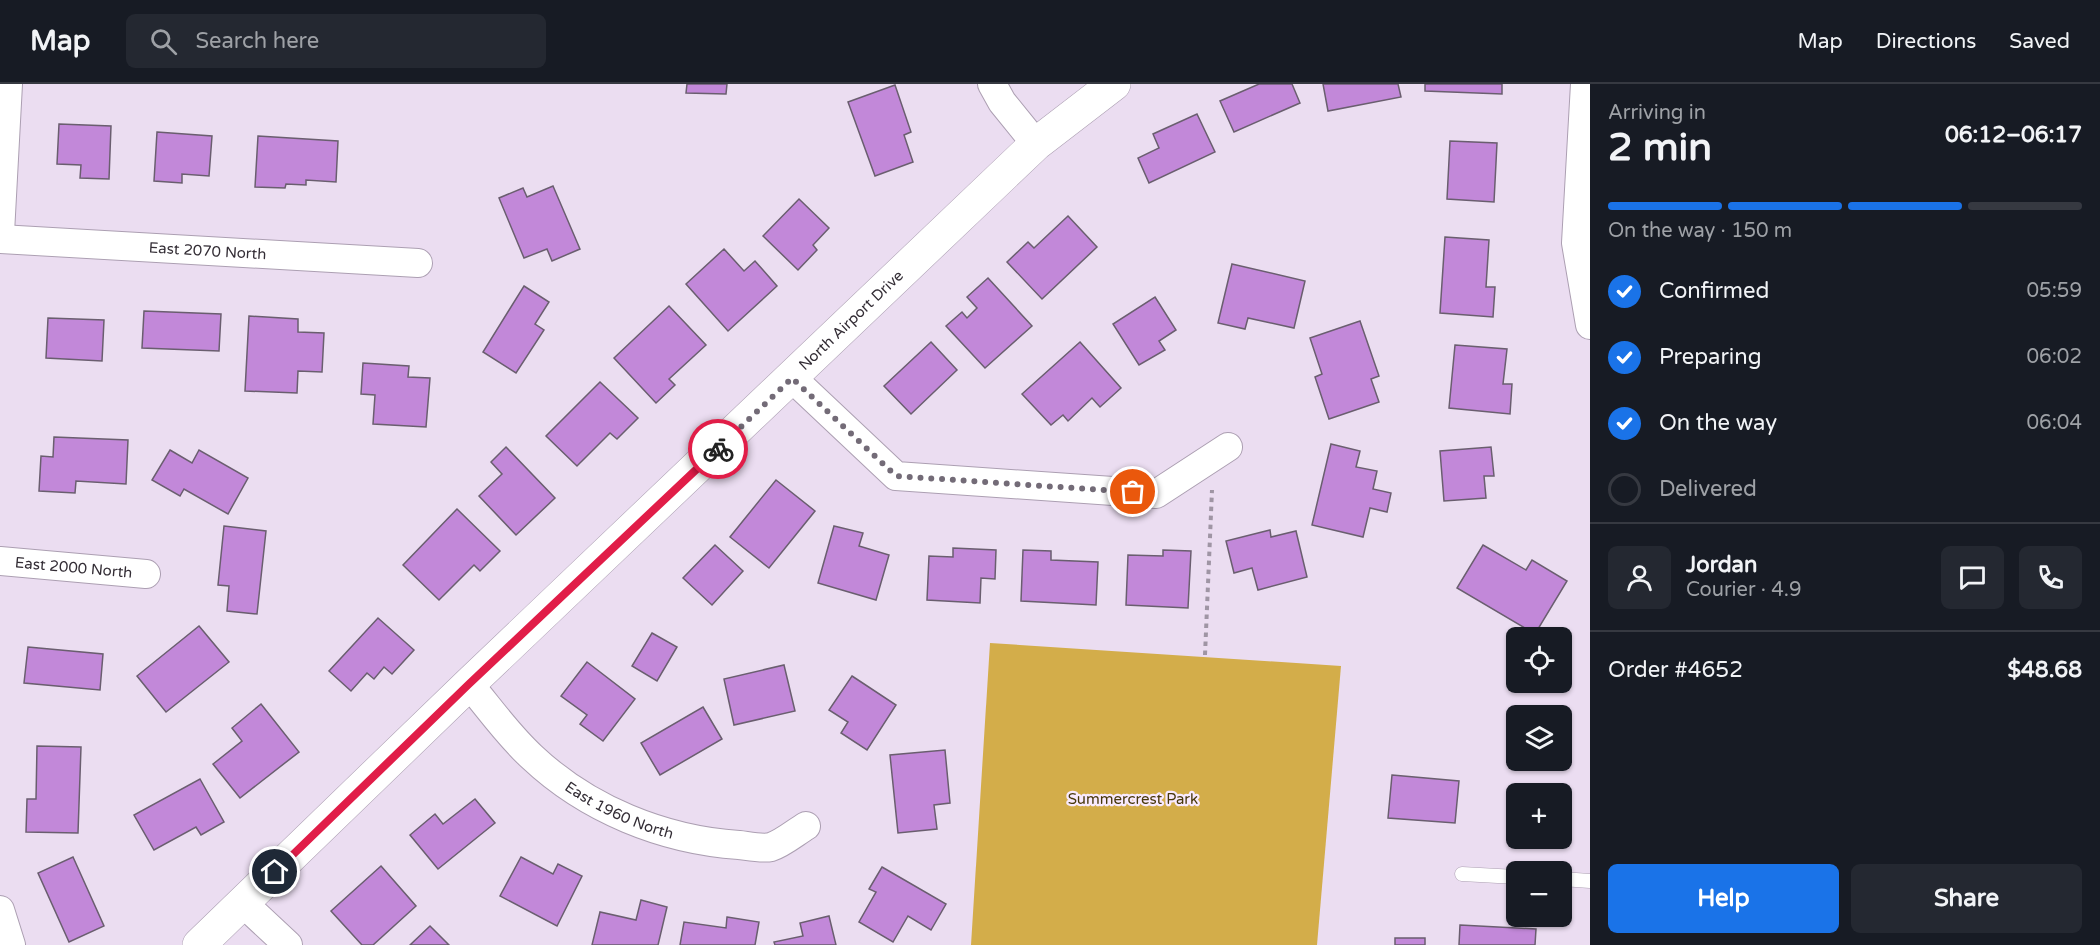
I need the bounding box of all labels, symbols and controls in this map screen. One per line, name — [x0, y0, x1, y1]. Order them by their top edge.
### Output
search box — [126, 14, 546, 68]
text: Map — [30, 24, 90, 58]
icon: search — [147, 25, 180, 58]
text: Search here — [195, 28, 319, 54]
text: Map — [1797, 29, 1843, 54]
text: Directions — [1876, 29, 1976, 54]
text: Saved — [2009, 29, 2070, 54]
text: Arriving in — [1608, 101, 1706, 125]
text: 06:12–06:17 — [1945, 122, 2082, 148]
text: 2 min — [1608, 124, 1712, 171]
text: On the way · 150 m — [1608, 219, 1792, 243]
street label: East 2070 North — [148, 239, 267, 263]
street label: North Airport Drive — [795, 266, 907, 374]
icon: check — [1608, 275, 1641, 308]
text: Confirmed — [1659, 278, 1769, 304]
text: 05:59 — [2027, 279, 2082, 303]
icon: check — [1608, 341, 1641, 374]
text: Preparing — [1659, 344, 1762, 370]
text: 06:02 — [2027, 345, 2082, 369]
icon: check — [1608, 407, 1641, 440]
text: On the way — [1659, 410, 1777, 436]
text: 06:04 — [2027, 411, 2082, 435]
courier — [688, 419, 748, 479]
icon: bike — [702, 433, 735, 466]
pin — [1107, 466, 1158, 517]
icon: bag — [1116, 475, 1149, 508]
text: Delivered — [1659, 476, 1757, 502]
button: person — [1608, 546, 1671, 609]
button: chat — [1941, 546, 2004, 609]
button: phone — [2019, 546, 2082, 609]
text: Jordan — [1686, 552, 1757, 578]
street label: East 2000 North — [14, 553, 133, 582]
text: Courier · 4.9 — [1686, 578, 1801, 602]
map controls — [1506, 627, 1572, 927]
button: locate — [1506, 627, 1572, 693]
text: Order #4652 — [1608, 657, 1743, 683]
text: $48.68 — [2007, 657, 2082, 683]
button: layers — [1506, 705, 1572, 771]
street label: East 1960 North — [561, 778, 676, 843]
button: + — [1506, 783, 1572, 849]
park label: Summercrest Park — [1068, 790, 1198, 808]
pin — [249, 846, 300, 897]
icon: home — [258, 855, 291, 888]
button: − — [1506, 861, 1572, 927]
button: Help — [1608, 864, 1839, 933]
button: Share — [1851, 864, 2082, 933]

